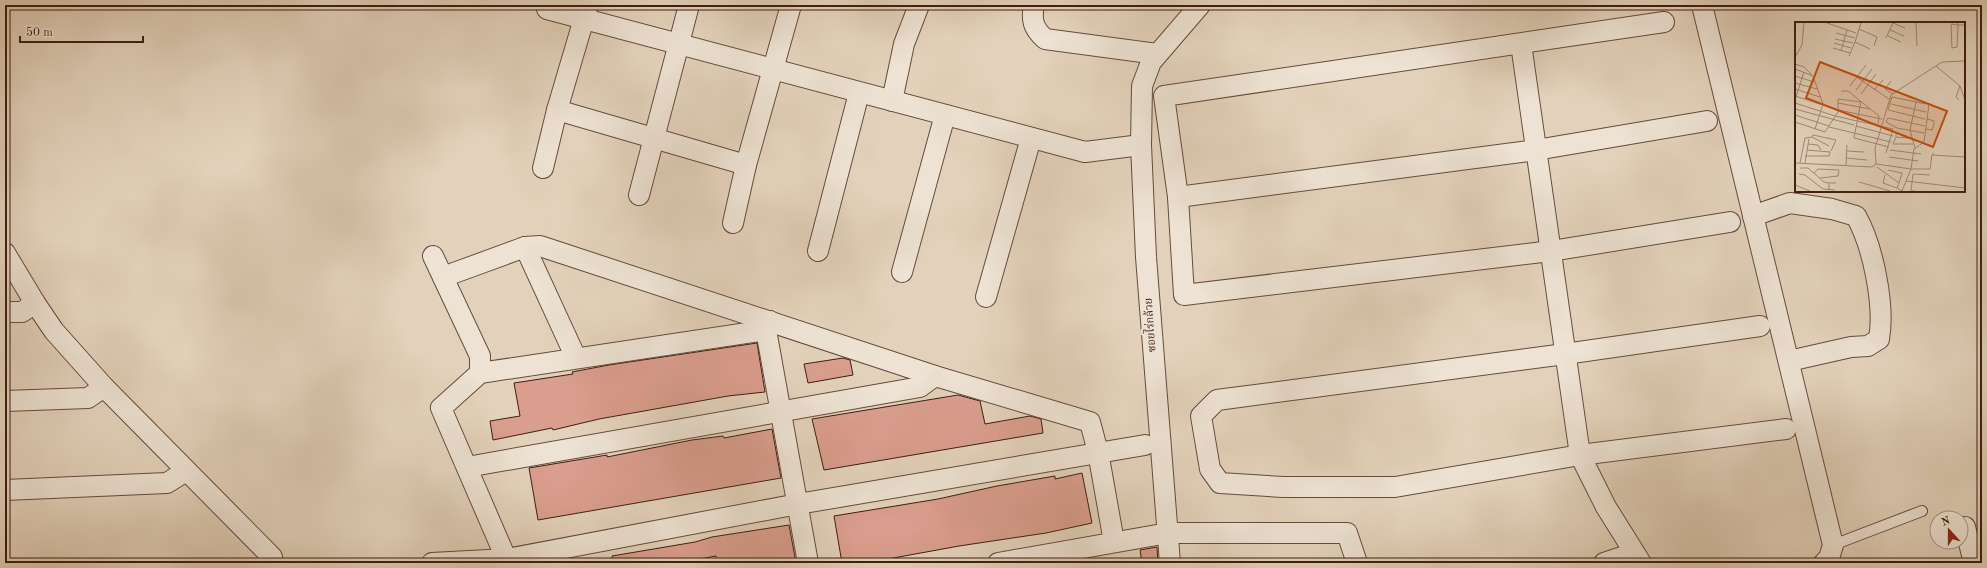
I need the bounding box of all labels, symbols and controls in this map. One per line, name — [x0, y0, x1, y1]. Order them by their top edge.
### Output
scale bar — [20, 18, 143, 44]
inset map — [1795, 22, 1965, 192]
text: 50 m — [26, 26, 53, 39]
street label: ซอยไร่กล้วย — [1141, 297, 1158, 353]
north arrow — [1929, 510, 1969, 550]
text: N — [1940, 515, 1952, 529]

